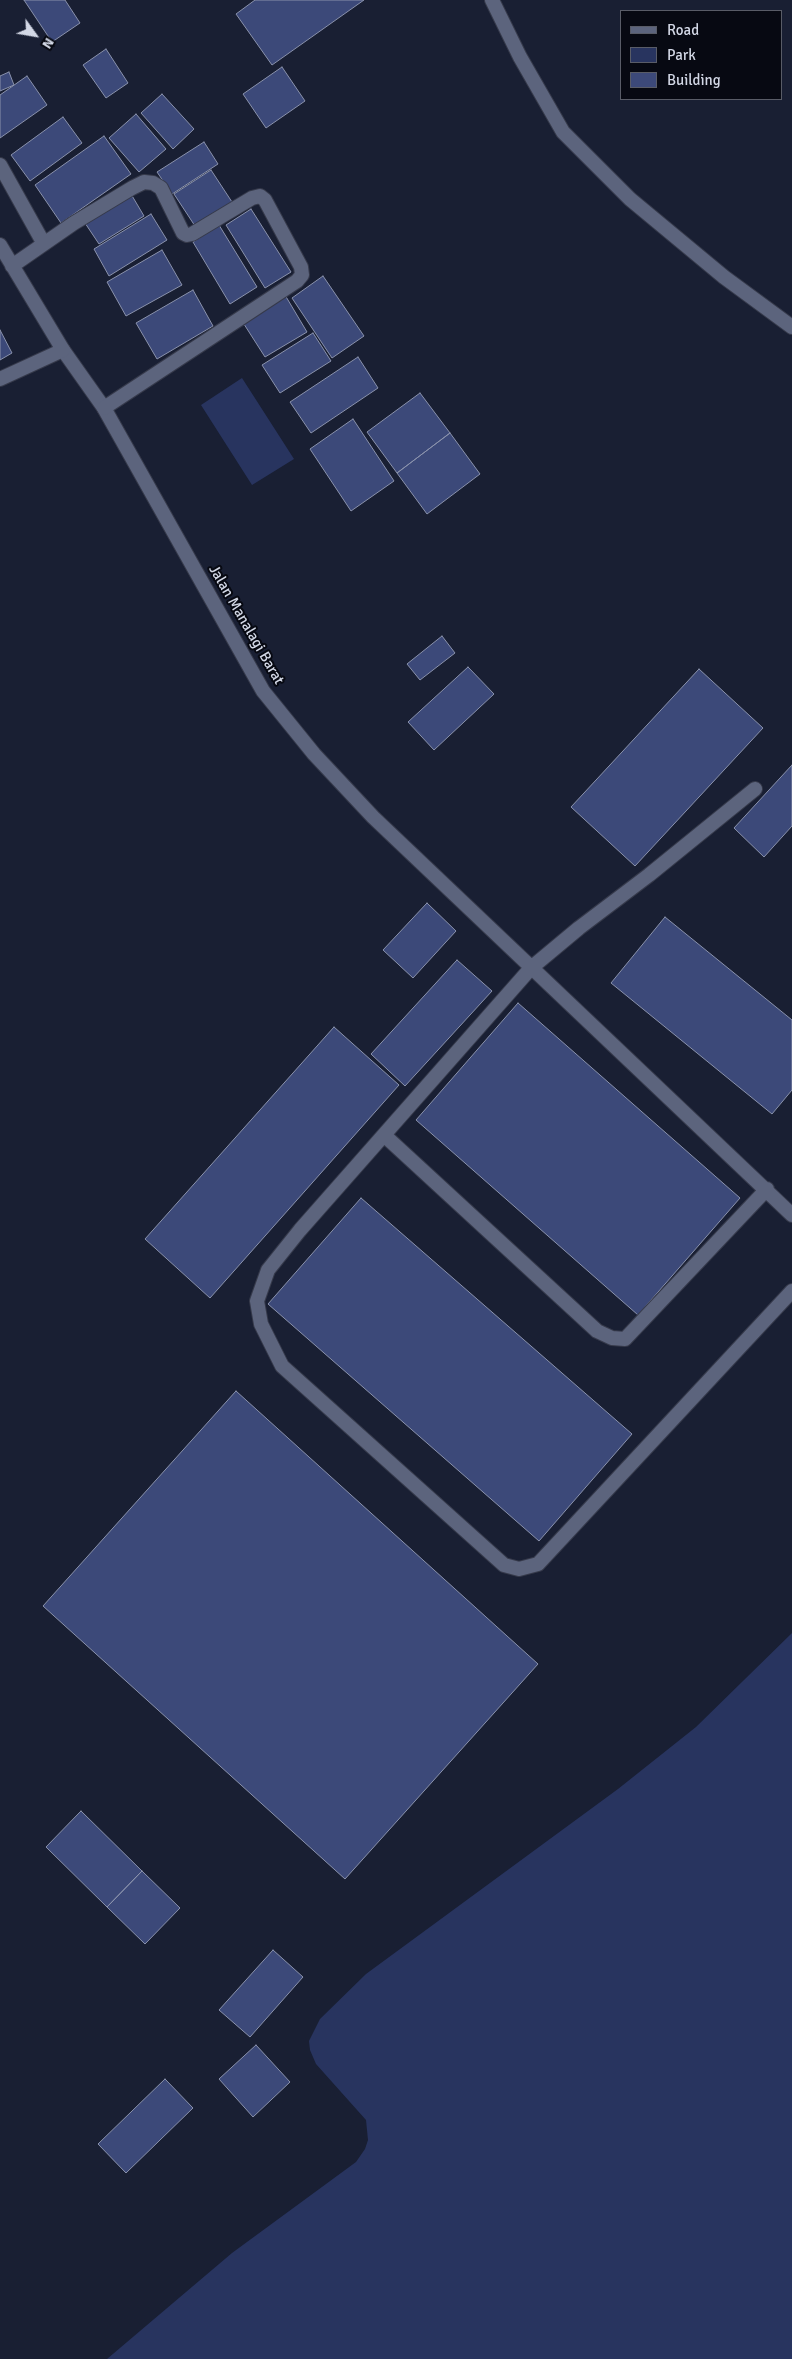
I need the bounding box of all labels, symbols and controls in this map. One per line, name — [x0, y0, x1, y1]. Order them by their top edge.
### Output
north arrow — [10, 10, 60, 60]
legend — [620, 10, 782, 100]
text: Road — [667, 21, 699, 39]
text: N — [38, 35, 58, 52]
text: Park — [667, 46, 696, 64]
text: Building — [667, 71, 721, 89]
street label: Jalan Manalagi Barat — [204, 562, 288, 688]

